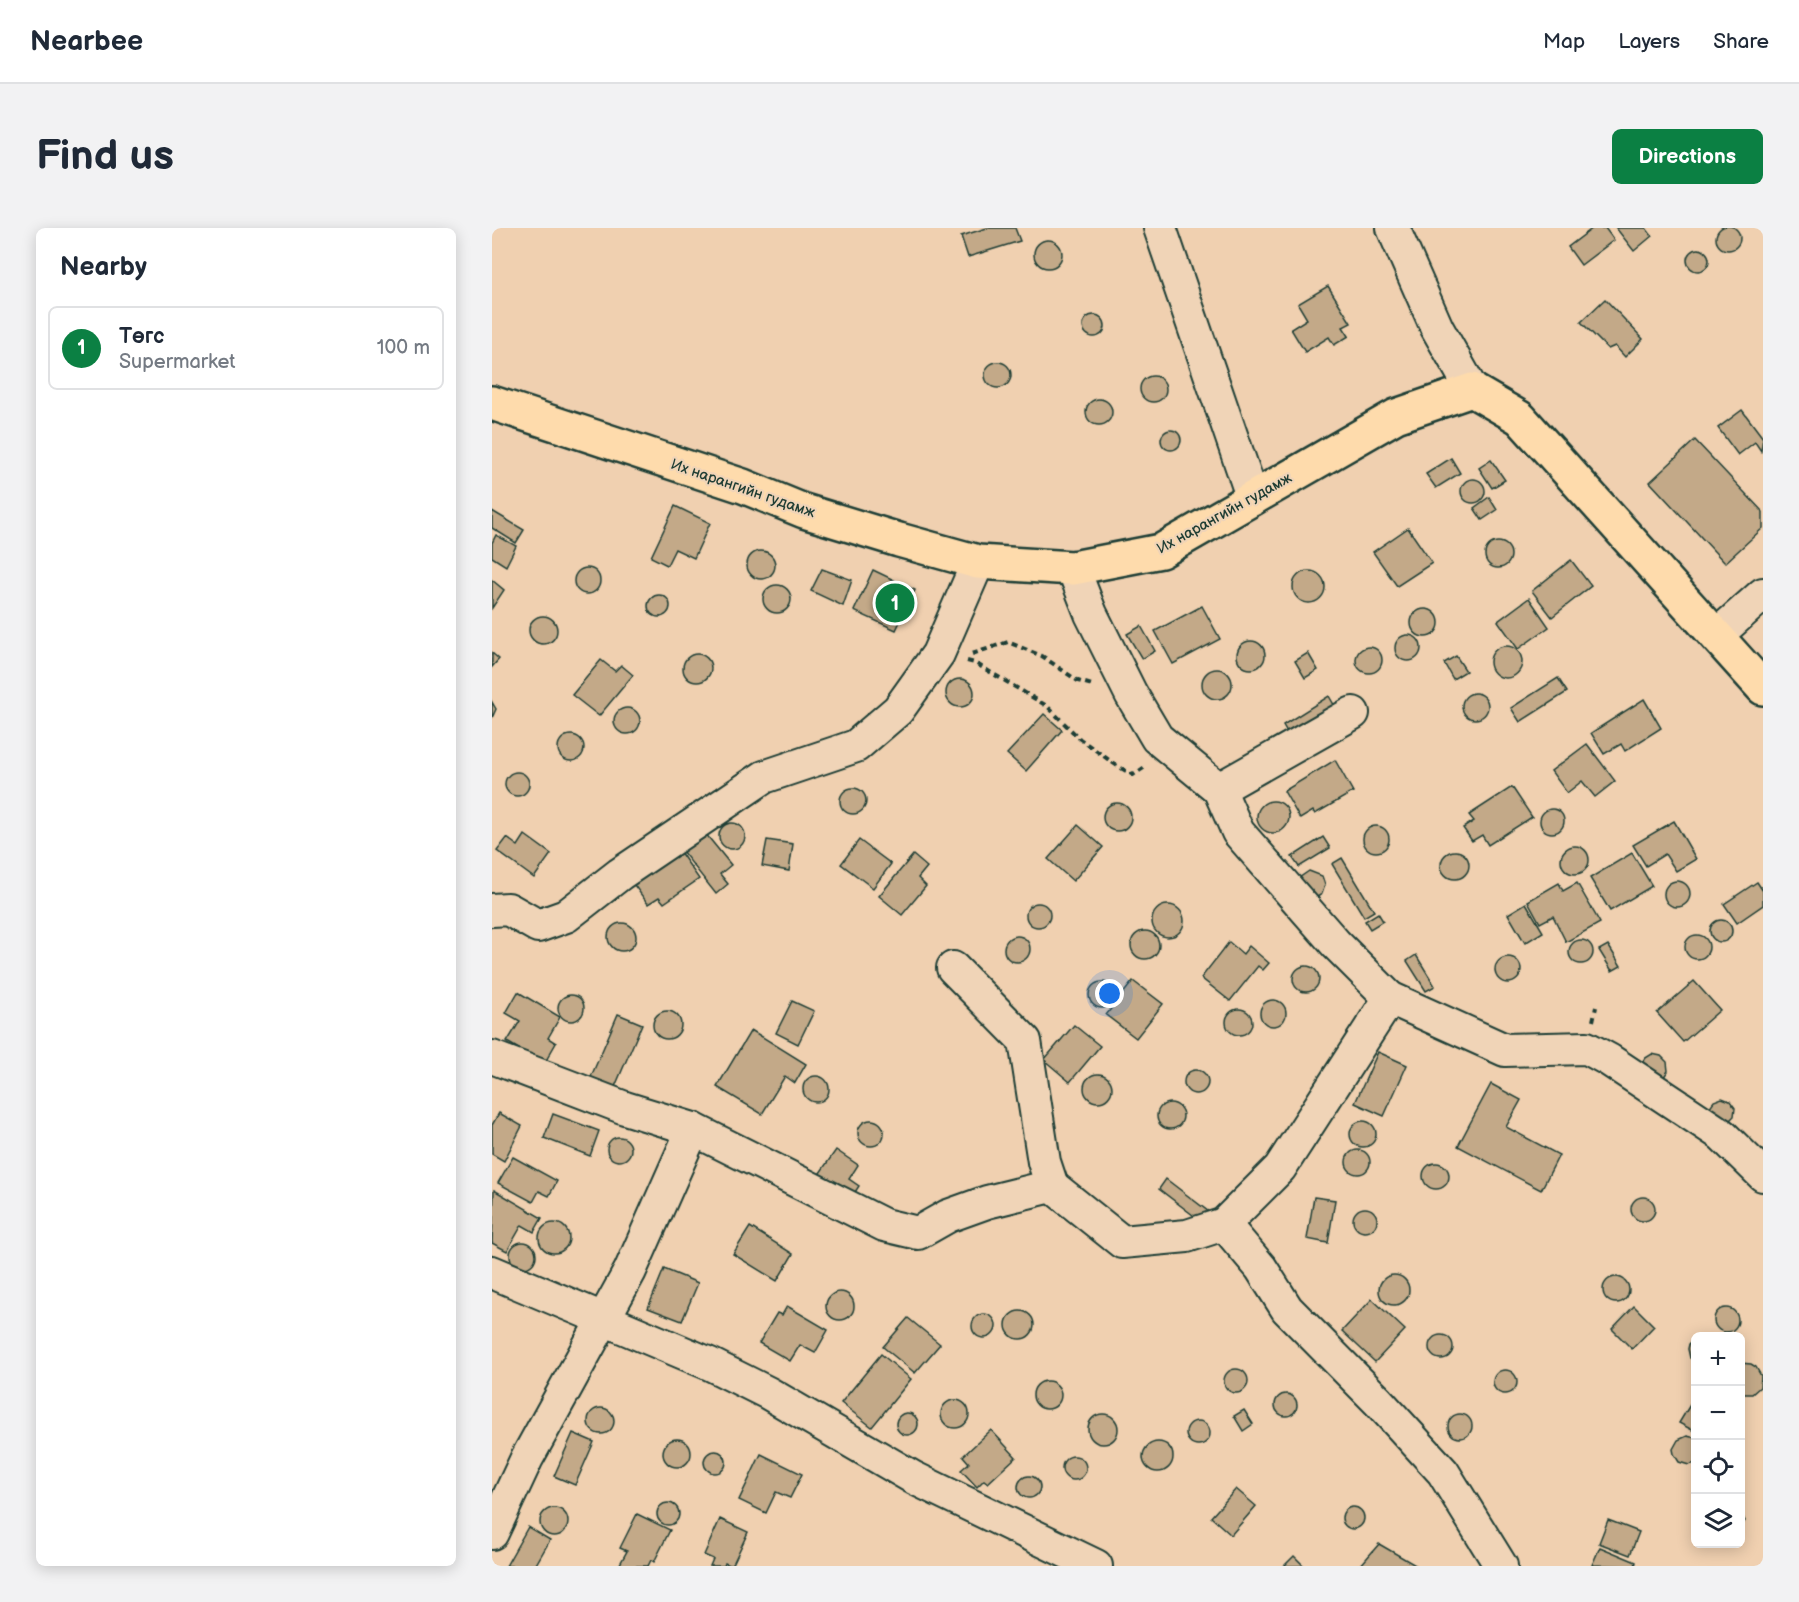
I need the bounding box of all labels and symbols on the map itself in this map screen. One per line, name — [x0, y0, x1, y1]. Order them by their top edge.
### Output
street label: Их нарангийн гудамж — [668, 455, 818, 522]
street label: Их нарангийн гудамж — [1153, 468, 1296, 558]
pin: 1 — [876, 580, 914, 626]
your location — [1095, 979, 1124, 1008]

